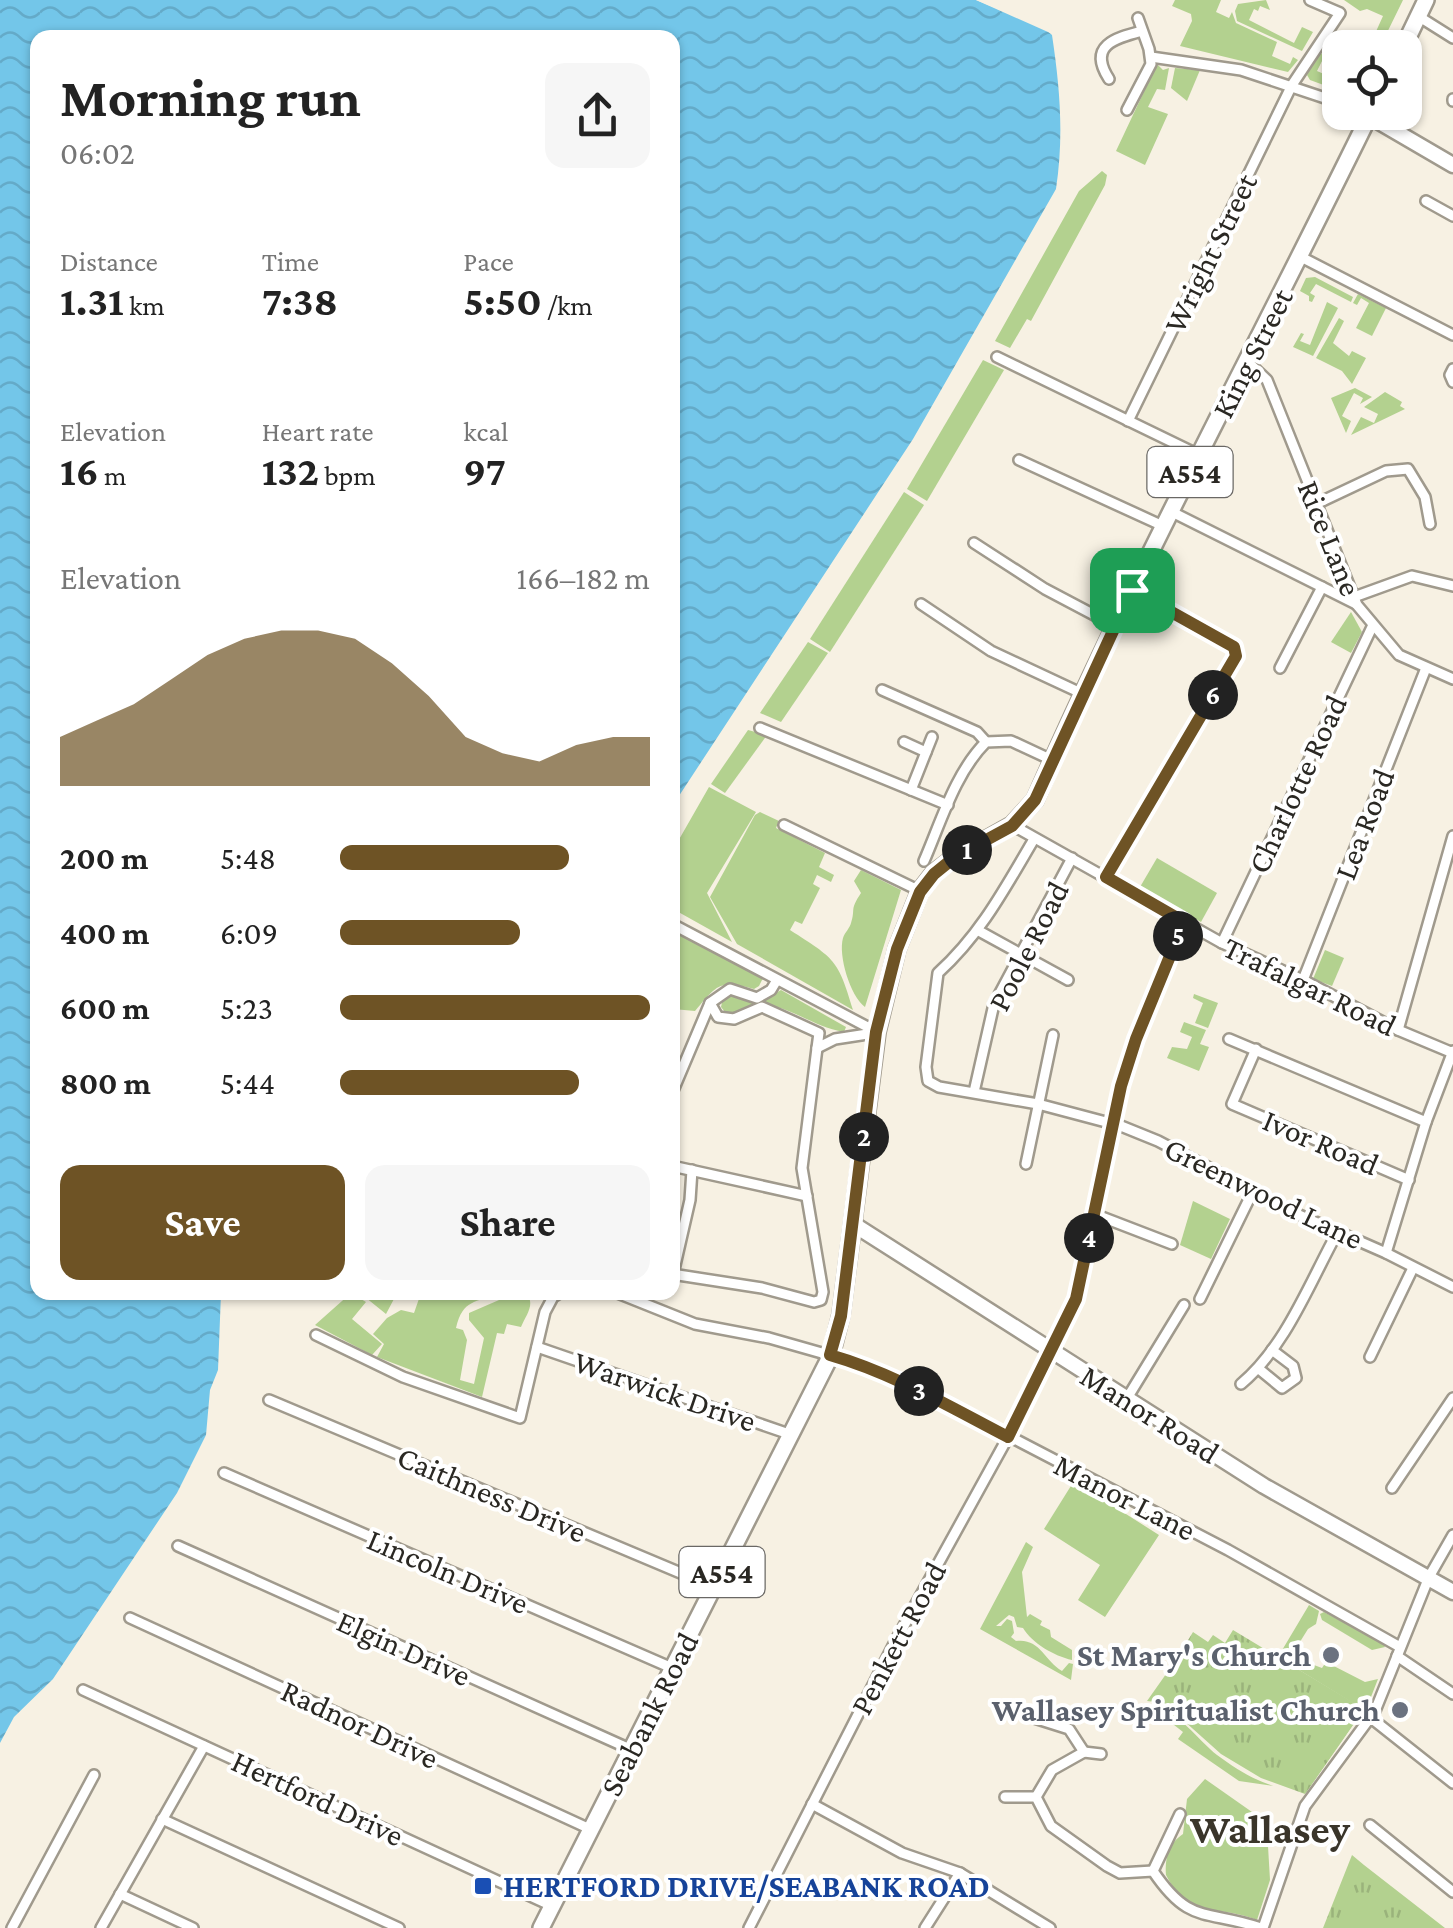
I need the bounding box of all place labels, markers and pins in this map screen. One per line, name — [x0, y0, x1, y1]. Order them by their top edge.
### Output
pin — [1090, 548, 1175, 633]
pin: 6 — [1188, 670, 1238, 720]
pin: 1 — [942, 825, 992, 875]
pin: 5 — [1153, 911, 1203, 961]
pin: 2 — [839, 1112, 889, 1162]
pin: 4 — [1064, 1213, 1114, 1263]
pin: 3 — [894, 1366, 944, 1416]
place label: St Mary's Church — [1077, 1637, 1311, 1673]
marker: St Mary's Church — [1320, 1644, 1342, 1666]
place label: Wallasey Spiritualist Church — [991, 1692, 1380, 1728]
marker: Wallasey Spiritualist Church — [1389, 1699, 1411, 1721]
place label: HERTFORD DRIVE/SEABANK ROAD — [503, 1868, 990, 1904]
marker: HERTFORD DRIVE/SEABANK ROAD — [472, 1875, 494, 1897]

